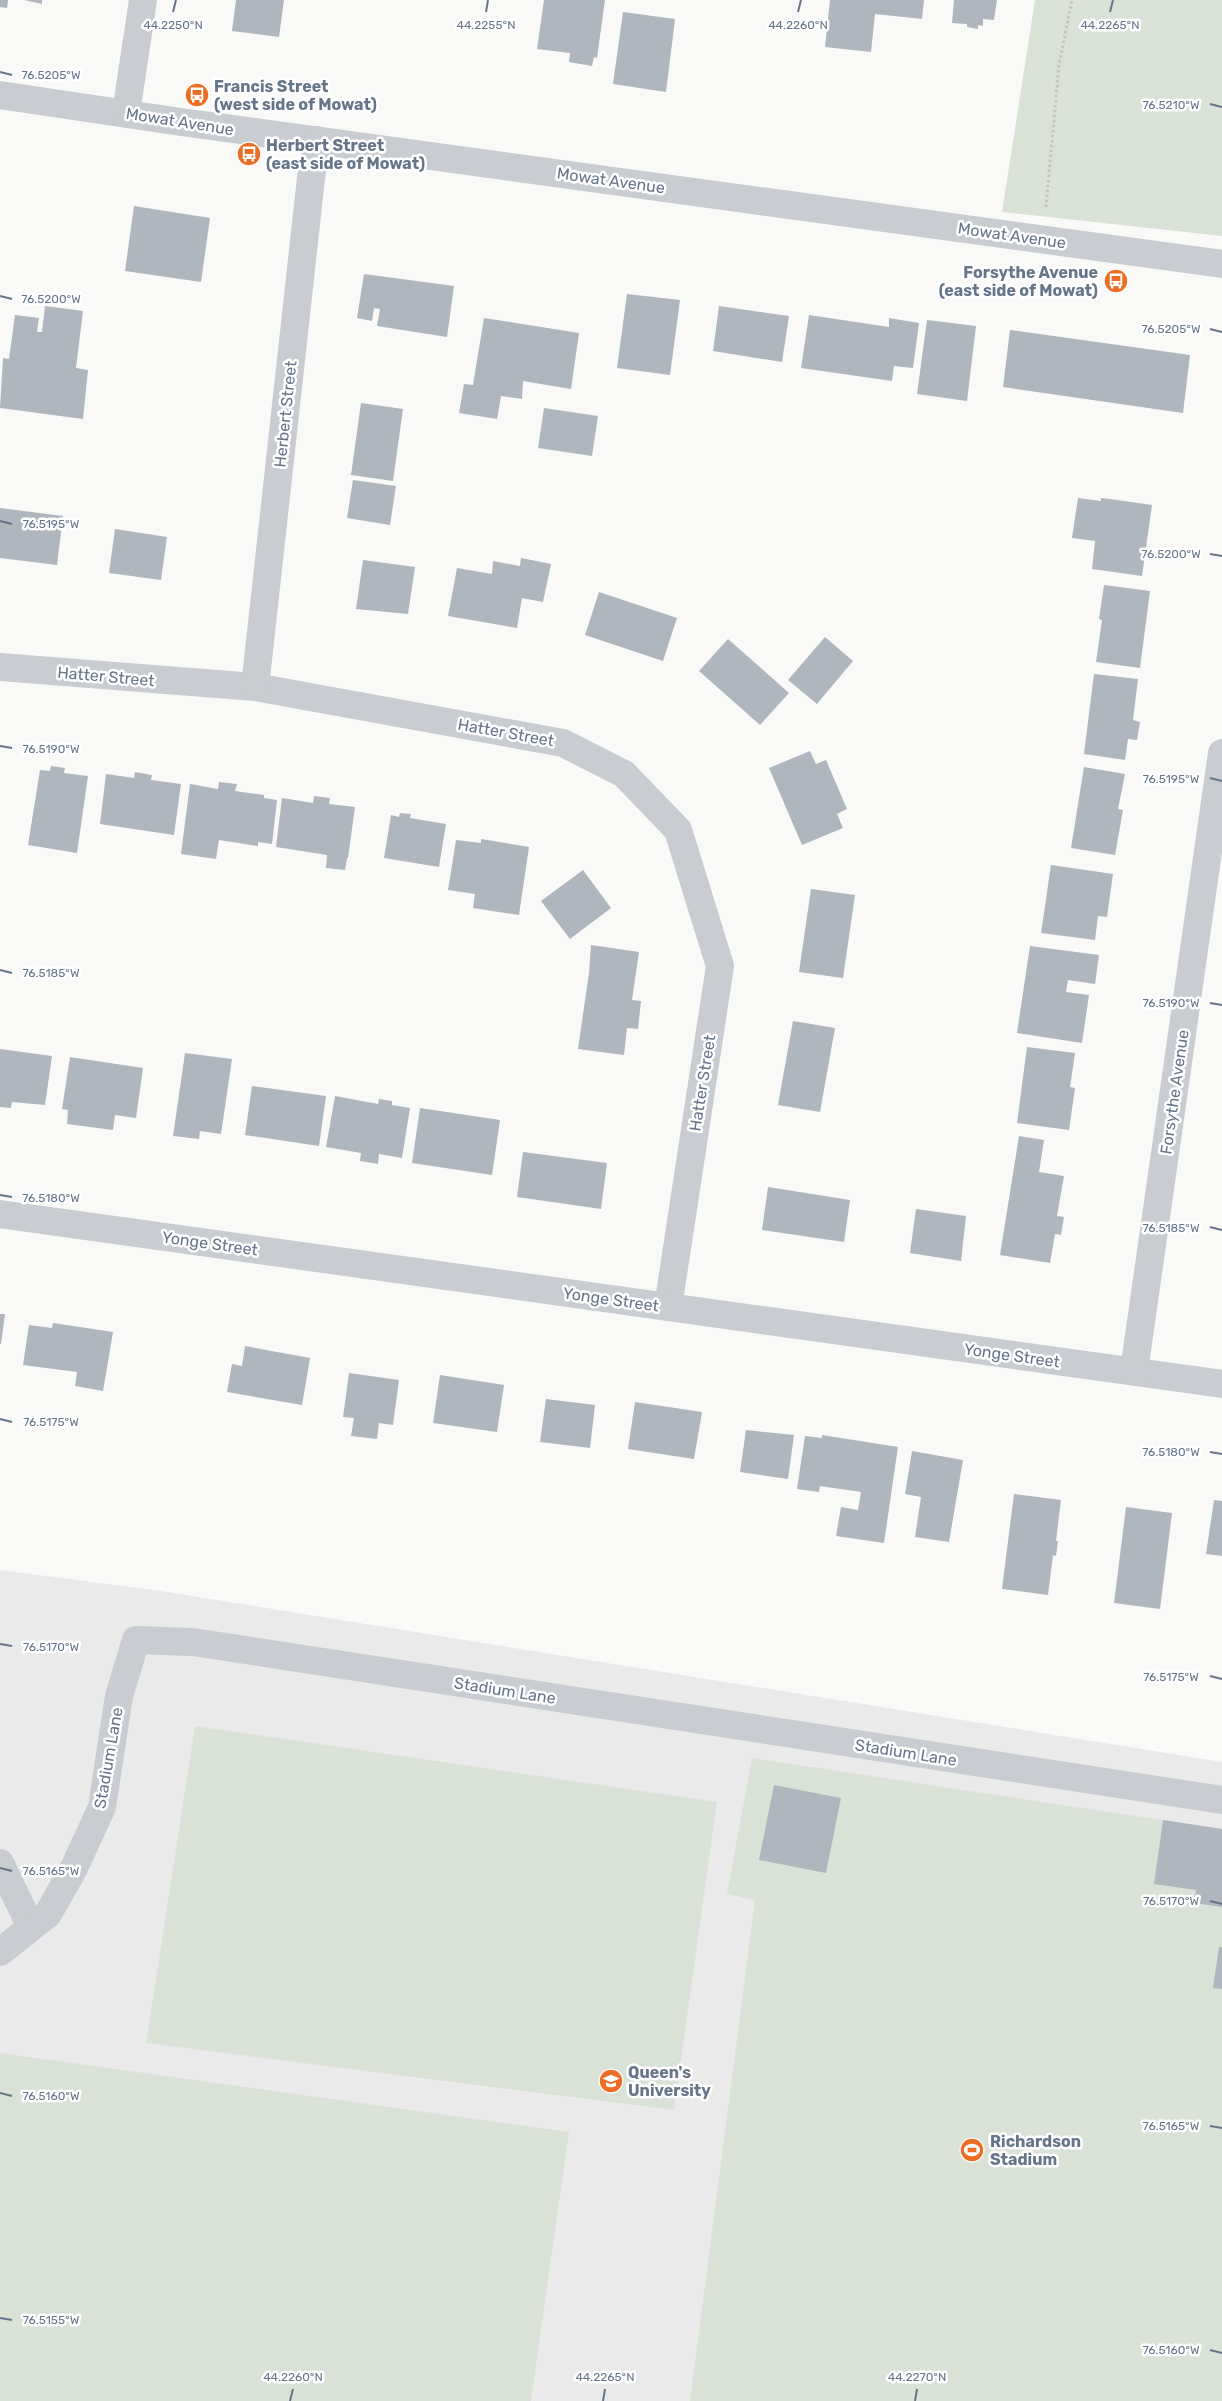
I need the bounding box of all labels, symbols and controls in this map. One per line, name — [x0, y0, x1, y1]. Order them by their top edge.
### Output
text: 44.2250°N — [143, 18, 203, 32]
text: 44.2255°N — [456, 18, 516, 32]
text: 44.2260°N — [768, 18, 828, 32]
text: 44.2265°N — [1080, 18, 1140, 32]
text: 76.5205°W — [21, 68, 81, 82]
place label: Francis Street (west side of Mowat) — [214, 77, 377, 114]
bus stop icon: Francis Street (west side of Mowat) — [184, 82, 210, 108]
text: 76.5210°W — [1142, 98, 1200, 112]
street label: Mowat Avenue — [125, 104, 235, 139]
place label: Herbert Street (east side of Mowat) — [266, 136, 425, 173]
bus stop icon: Herbert Street (east side of Mowat) — [236, 141, 262, 167]
street label: Mowat Avenue — [556, 164, 666, 197]
street label: Mowat Avenue — [957, 219, 1067, 252]
place label: Forsythe Avenue (east side of Mowat) — [939, 263, 1098, 300]
bus stop icon: Forsythe Avenue (east side of Mowat) — [1103, 268, 1129, 294]
text: 76.5200°W — [21, 292, 81, 306]
text: 76.5205°W — [1141, 322, 1201, 336]
street label: Herbert Street — [270, 360, 301, 468]
text: 76.5195°W — [23, 517, 80, 531]
text: 76.5200°W — [1141, 547, 1201, 561]
street label: Hatter Street — [57, 663, 155, 690]
street label: Hatter Street — [456, 715, 556, 750]
text: 76.5190°W — [22, 742, 80, 756]
text: 76.5195°W — [1143, 772, 1200, 786]
text: 76.5185°W — [22, 966, 80, 980]
text: 76.5190°W — [1142, 996, 1200, 1010]
street label: Forsythe Avenue — [1156, 1029, 1193, 1156]
street label: Hatter Street — [685, 1033, 720, 1133]
text: 76.5180°W — [22, 1191, 80, 1205]
text: 76.5185°W — [1142, 1221, 1200, 1235]
street label: Yonge Street — [161, 1227, 259, 1260]
street label: Yonge Street — [562, 1283, 660, 1316]
street label: Yonge Street — [963, 1339, 1061, 1372]
text: 76.5175°W — [23, 1415, 79, 1429]
text: 76.5180°W — [1142, 1445, 1200, 1459]
text: 76.5170°W — [23, 1640, 79, 1654]
text: 76.5175°W — [1143, 1670, 1199, 1684]
street label: Stadium Lane — [453, 1673, 557, 1708]
street label: Stadium Lane — [90, 1706, 127, 1810]
street label: Stadium Lane — [854, 1735, 958, 1770]
text: 76.5165°W — [23, 1864, 80, 1878]
text: 76.5170°W — [1143, 1894, 1199, 1908]
place label: Queen's University — [628, 2063, 711, 2100]
school or university icon: Queen's University — [598, 2068, 624, 2094]
text: 76.5160°W — [22, 2089, 80, 2103]
text: 76.5165°W — [1143, 2119, 1200, 2133]
place label: Richardson Stadium — [990, 2132, 1081, 2169]
sports icon: Richardson Stadium — [959, 2137, 985, 2163]
text: 76.5155°W — [23, 2313, 80, 2327]
text: 76.5160°W — [1142, 2343, 1200, 2357]
text: 44.2260°N — [263, 2370, 323, 2384]
text: 44.2265°N — [575, 2370, 635, 2384]
text: 44.2270°N — [888, 2370, 946, 2384]

